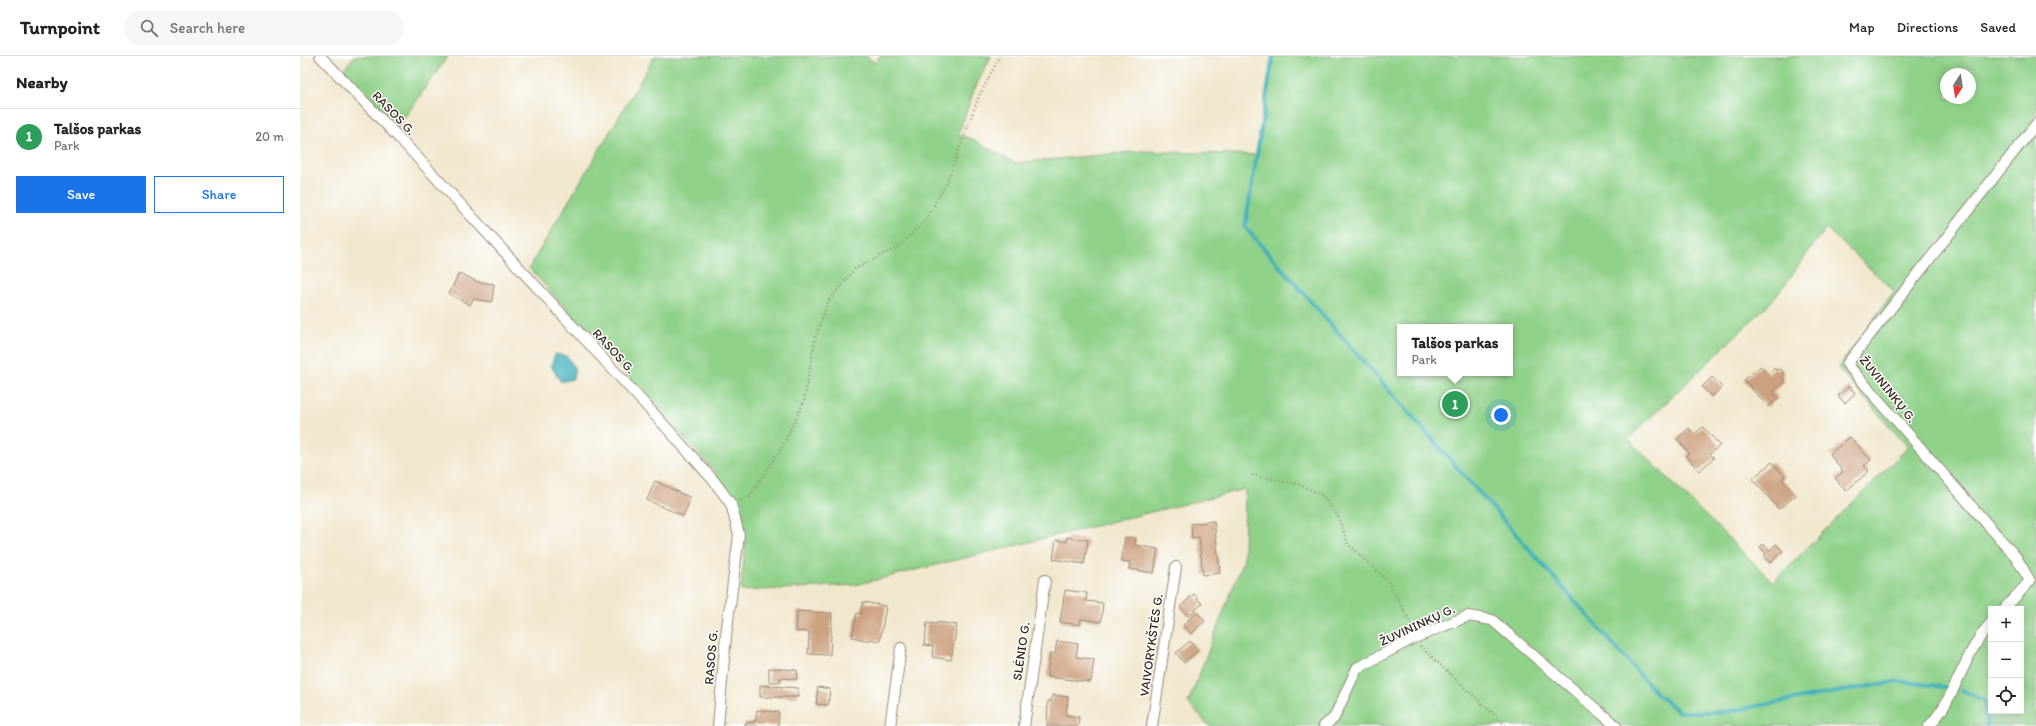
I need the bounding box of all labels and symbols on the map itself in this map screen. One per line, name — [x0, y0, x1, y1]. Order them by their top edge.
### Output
north arrow — [1940, 68, 1976, 104]
street label: RASOS G. — [369, 88, 419, 138]
street label: RASOS G. — [590, 326, 638, 376]
street label: ŽUVININKŲ G. — [1857, 353, 1919, 425]
pin: 1 — [1442, 389, 1468, 419]
your location — [1491, 405, 1511, 425]
street label: VAIVORYKŠTĖS G. — [1136, 593, 1166, 697]
street label: ŽUVININKŲ G. — [1377, 601, 1457, 649]
street label: SLĖNIO G. — [1009, 621, 1033, 681]
street label: RASOS G. — [701, 629, 721, 685]

